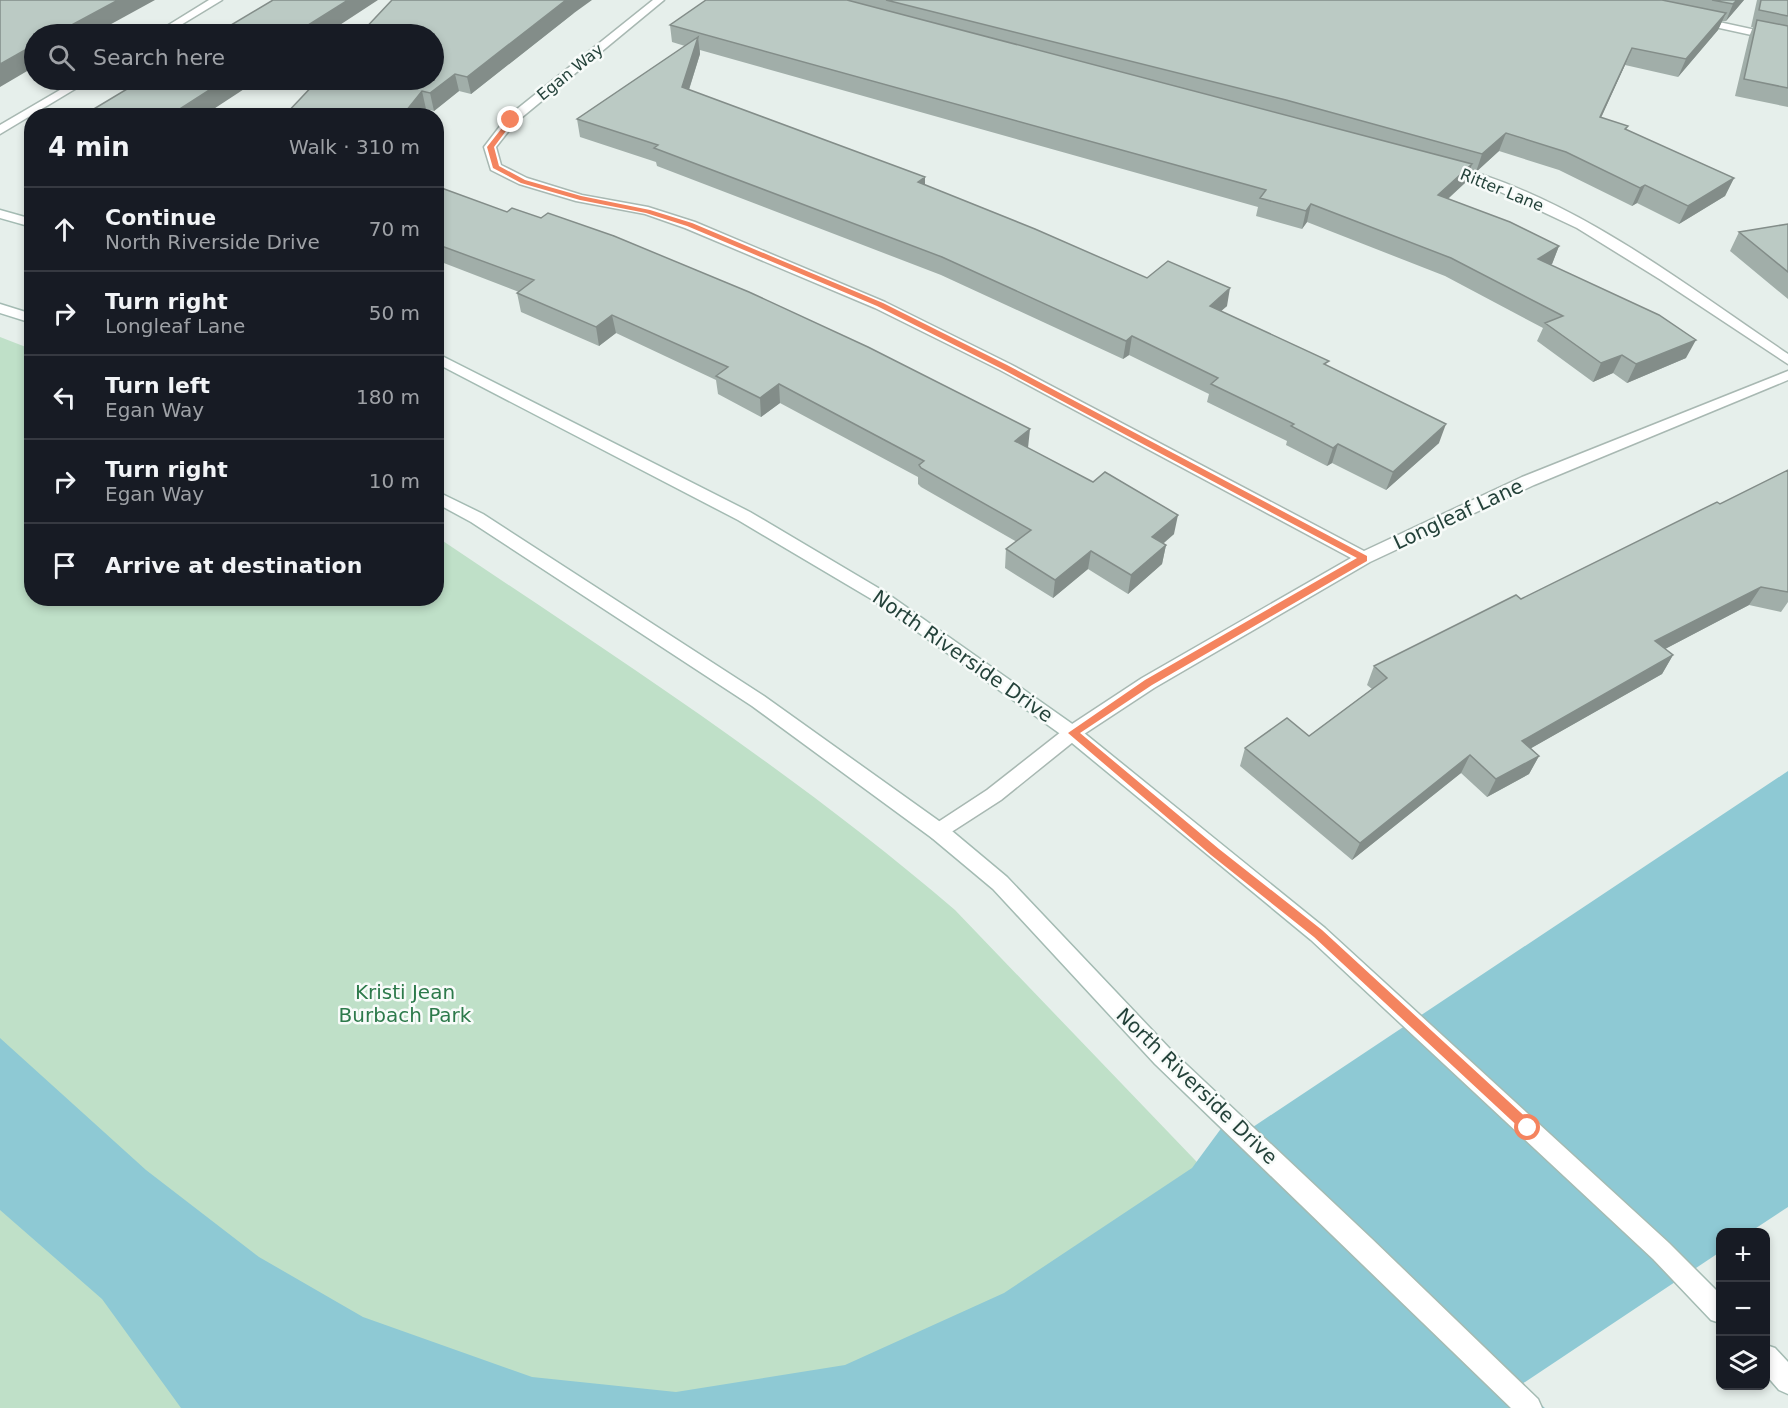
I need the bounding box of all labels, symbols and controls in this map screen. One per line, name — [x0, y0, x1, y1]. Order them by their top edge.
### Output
search box — [24, 24, 444, 90]
street label: Egan Way — [533, 40, 607, 104]
icon: search — [45, 41, 78, 74]
text: Search here — [93, 45, 225, 70]
route end — [497, 106, 523, 132]
text: 4 min — [48, 132, 130, 162]
text: Walk · 310 m — [289, 135, 420, 159]
street label: Ritter Lane — [1457, 165, 1547, 215]
text: Continue — [105, 205, 216, 230]
icon: ahead — [48, 213, 81, 246]
text: 70 m — [369, 217, 420, 241]
text: North Riverside Drive — [105, 230, 320, 254]
text: Turn right — [105, 289, 228, 314]
icon: right — [48, 297, 81, 330]
text: 50 m — [369, 301, 420, 325]
text: Longleaf Lane — [105, 314, 245, 338]
text: Turn left — [105, 373, 210, 398]
icon: left — [48, 381, 81, 414]
text: 180 m — [356, 385, 420, 409]
text: Egan Way — [105, 398, 204, 422]
text: Turn right — [105, 457, 228, 482]
icon: right — [48, 465, 81, 498]
text: 10 m — [369, 469, 420, 493]
street label: Longleaf Lane — [1389, 473, 1527, 555]
text: Egan Way — [105, 482, 204, 506]
icon: arrive — [48, 549, 81, 582]
text: Arrive at destination — [105, 553, 362, 578]
street label: North Riverside Drive — [868, 585, 1058, 727]
park label: Kristi Jean Burbach Park — [339, 980, 472, 1027]
street label: North Riverside Drive — [1111, 1003, 1283, 1169]
route start — [1514, 1114, 1540, 1140]
map controls — [1716, 1228, 1770, 1390]
button: + — [1716, 1228, 1770, 1282]
button: − — [1716, 1282, 1770, 1336]
button: layers — [1716, 1336, 1770, 1390]

